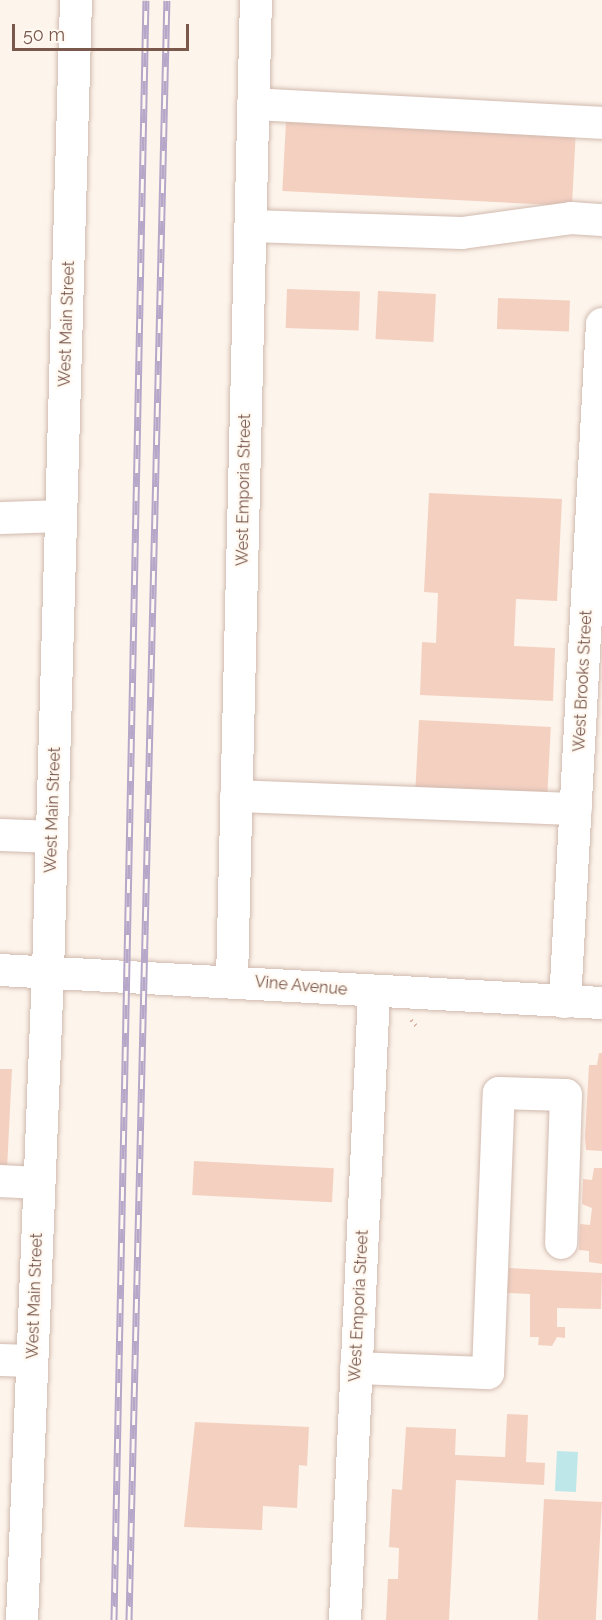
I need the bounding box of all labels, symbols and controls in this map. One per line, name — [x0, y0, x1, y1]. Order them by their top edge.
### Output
scale bar — [15, 12, 192, 50]
text: 50 m — [23, 24, 65, 45]
street label: West Main Street — [55, 261, 79, 387]
street label: West Emporia Street — [233, 414, 255, 566]
street label: West Brooks Street — [570, 610, 596, 752]
street label: West Main Street — [41, 747, 65, 873]
street label: Vine Avenue — [254, 972, 348, 1000]
street label: West Emporia Street — [345, 1229, 373, 1383]
street label: West Main Street — [23, 1233, 47, 1359]

